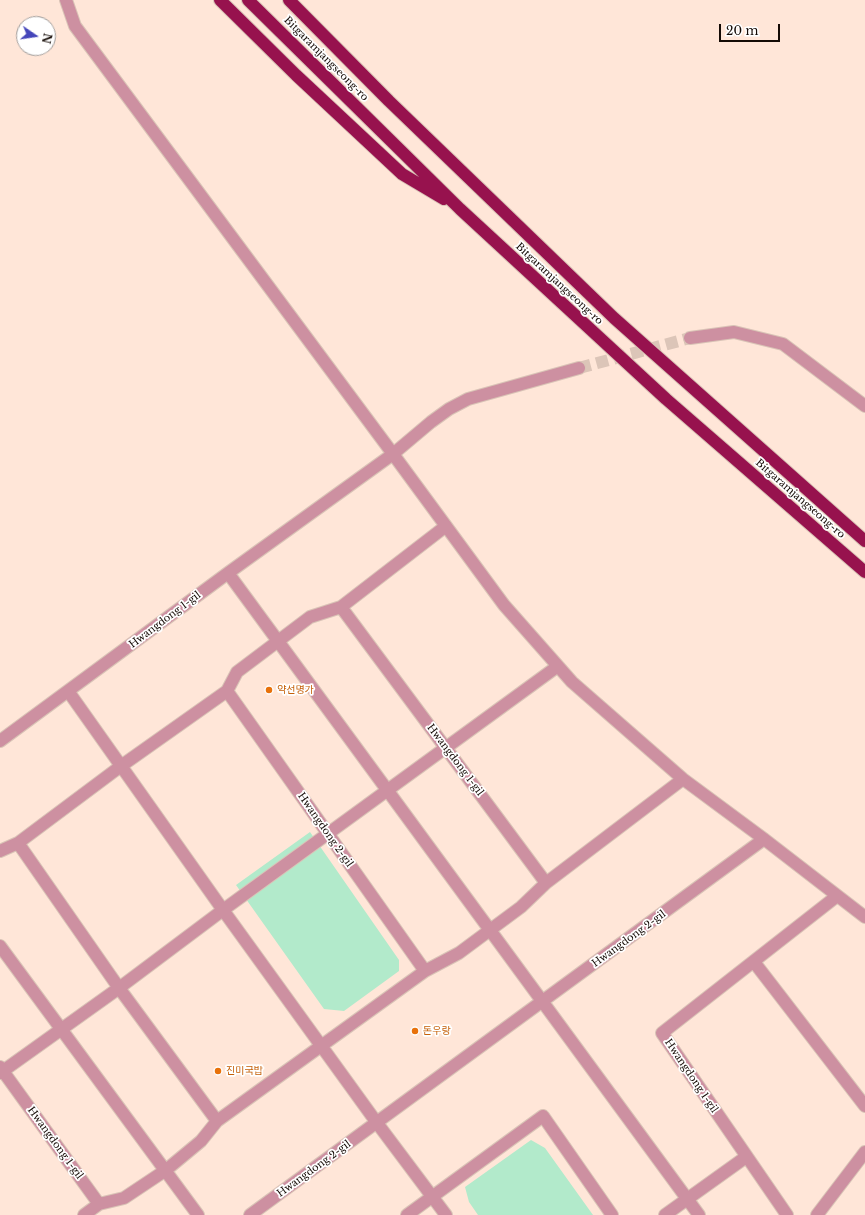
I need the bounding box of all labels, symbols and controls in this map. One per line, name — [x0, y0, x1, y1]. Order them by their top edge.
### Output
street label: Bitgaramjangseong-ro — [281, 14, 371, 104]
north arrow — [16, 16, 56, 56]
scale bar — [721, 16, 782, 42]
text: 20 m — [726, 23, 758, 38]
text: N — [39, 32, 55, 45]
street label: Bitgaramjangseong-ro — [513, 241, 605, 327]
street label: Bitgaramjangseong-ro — [753, 457, 847, 541]
street label: Hwangdong 1-gil — [127, 589, 203, 651]
place label: 약선명가 — [277, 684, 314, 696]
marker: 약선명가 — [264, 685, 274, 695]
street label: Hwangdong 1-gil — [424, 722, 486, 798]
street label: Hwangdong 2-gil — [295, 790, 355, 870]
street label: Hwangdong 2-gil — [590, 908, 668, 970]
place label: 돈우랑 — [423, 1025, 451, 1037]
marker: 돈우랑 — [410, 1026, 420, 1036]
street label: Hwangdong 1-gil — [662, 1037, 720, 1115]
place label: 진미국밥 — [226, 1065, 263, 1077]
marker: 진미국밥 — [213, 1066, 223, 1076]
street label: Hwangdong 1-gil — [25, 1104, 85, 1182]
street label: Hwangdong 2-gil — [275, 1138, 353, 1200]

